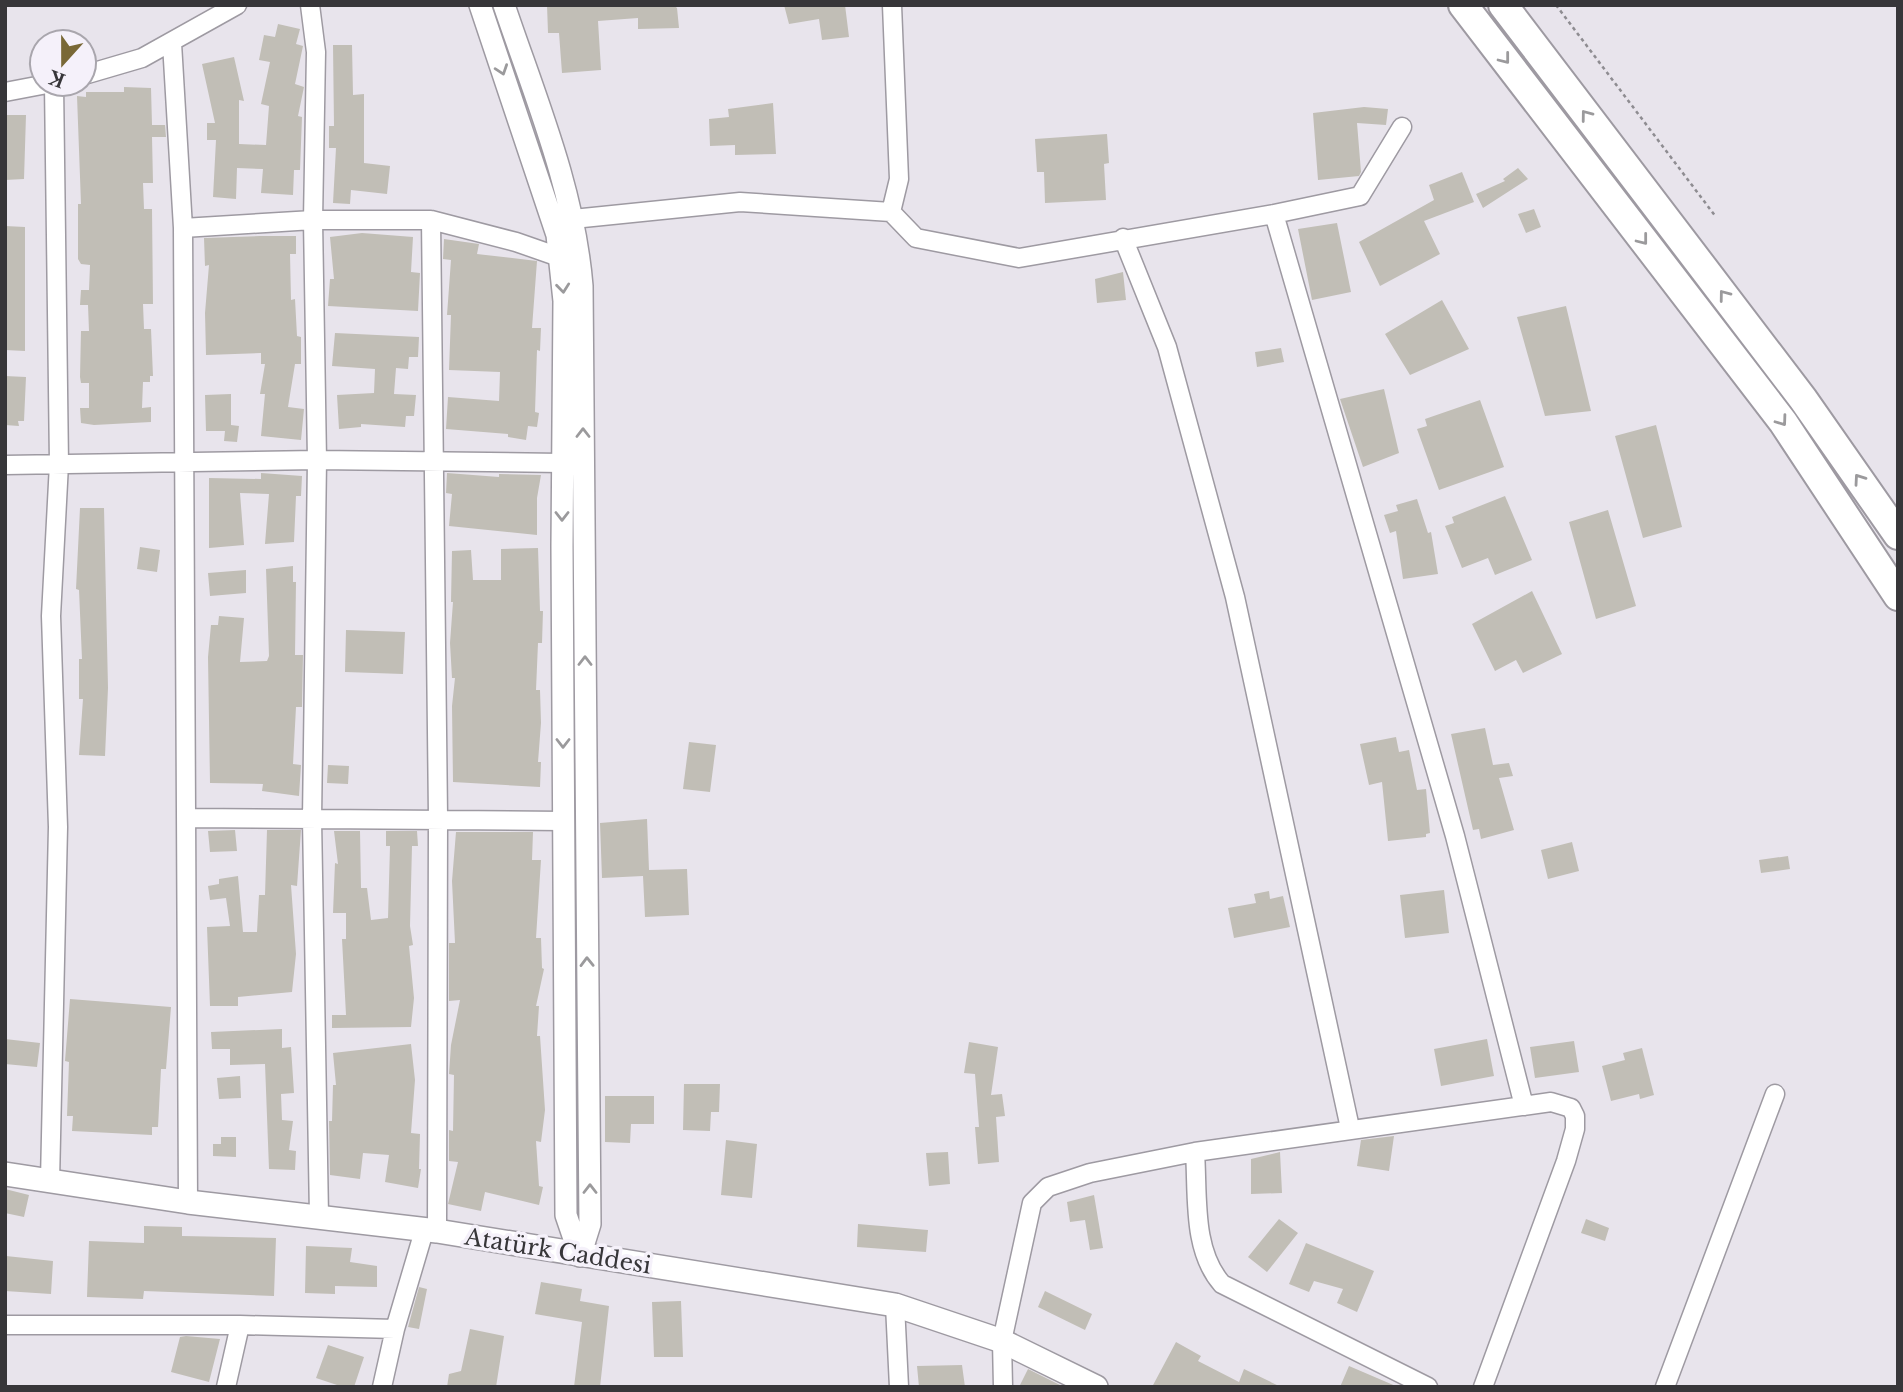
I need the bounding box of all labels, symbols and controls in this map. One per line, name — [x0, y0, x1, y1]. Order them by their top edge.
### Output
north arrow — [28, 28, 98, 98]
one-way arrow — [1496, 52, 1509, 64]
one-way arrow — [494, 63, 508, 75]
text: K — [44, 64, 69, 92]
one-way arrow — [1582, 110, 1595, 122]
one-way arrow — [1635, 232, 1648, 245]
one-way arrow — [555, 282, 570, 294]
one-way arrow — [1720, 291, 1733, 303]
one-way arrow — [1773, 413, 1786, 425]
one-way arrow — [575, 427, 591, 438]
one-way arrow — [1855, 474, 1867, 487]
one-way arrow — [554, 511, 570, 521]
one-way arrow — [577, 655, 592, 666]
one-way arrow — [556, 738, 571, 749]
one-way arrow — [580, 956, 595, 967]
one-way arrow — [582, 1183, 597, 1194]
street label: Atatürk Caddesi — [462, 1222, 653, 1280]

